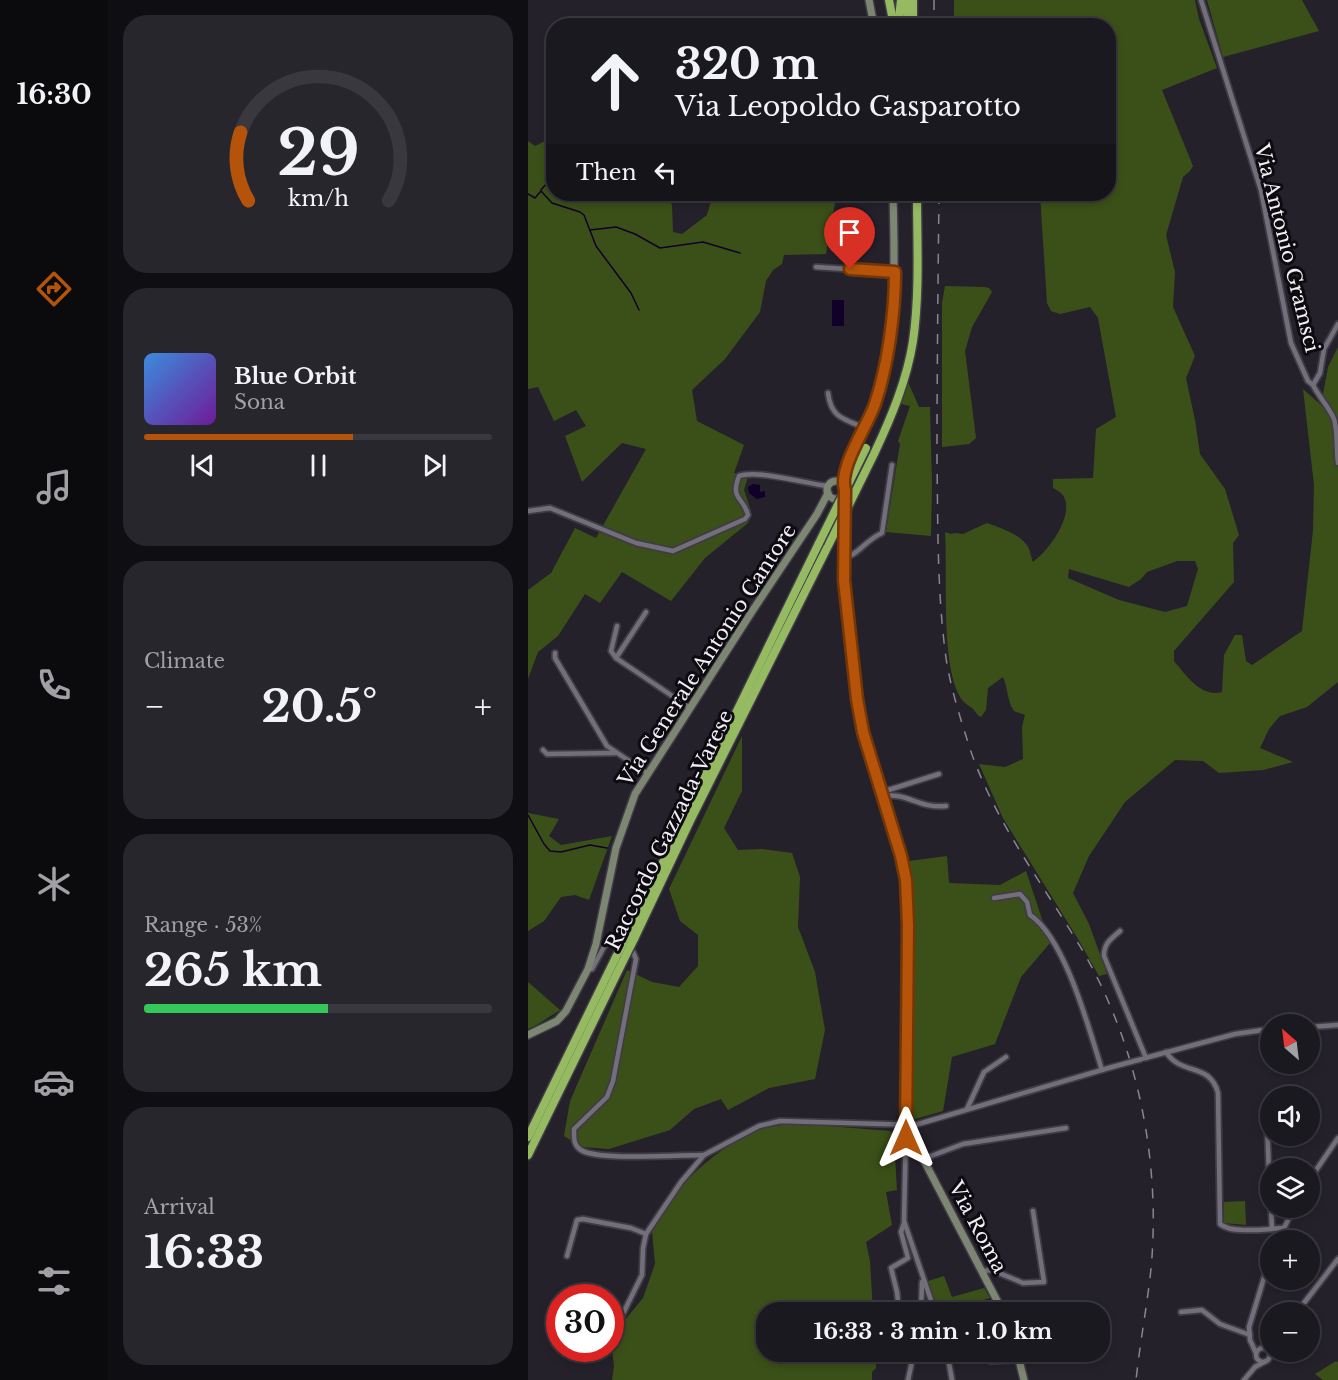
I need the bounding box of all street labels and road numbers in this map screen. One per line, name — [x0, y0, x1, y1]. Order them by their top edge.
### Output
street label: Via Antonio Gramsci — [1249, 141, 1325, 355]
street label: Via Generale Antonio Cantore — [612, 519, 801, 792]
street label: Raccordo Gazzada-Varese — [600, 706, 738, 954]
street label: Via Roma — [943, 1176, 1013, 1278]

